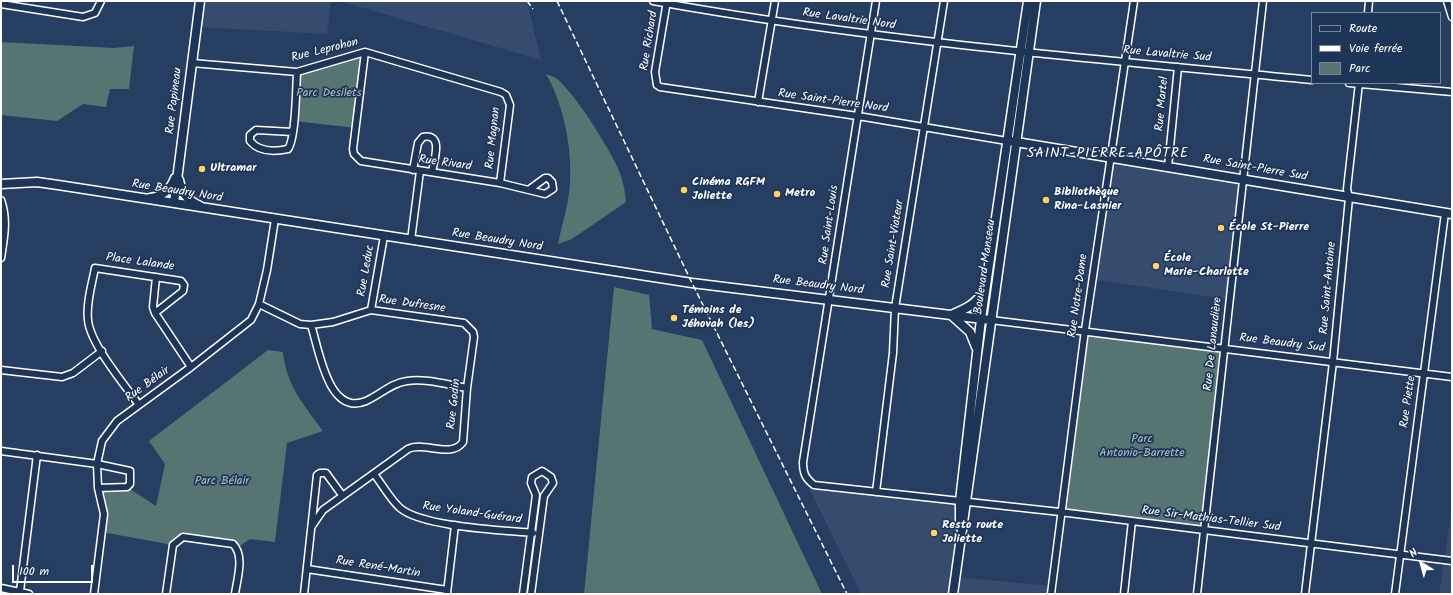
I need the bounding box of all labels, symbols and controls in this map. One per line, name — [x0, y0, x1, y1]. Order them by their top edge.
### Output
street label: Rue Lavaltrie Nord — [801, 6, 897, 34]
street label: Rue Richard — [638, 10, 662, 72]
legend — [1311, 12, 1441, 84]
text: Route — [1349, 19, 1377, 38]
street label: Rue Leprohon — [290, 36, 360, 66]
text: Voie ferrée — [1349, 39, 1402, 58]
street label: Rue Lavaltrie Sud — [1122, 44, 1212, 66]
text: Parc — [1349, 59, 1370, 78]
street label: Rue Papineau — [164, 67, 186, 135]
street label: Rue Martel — [1153, 76, 1173, 132]
park label: Parc Desilets — [296, 87, 362, 101]
street label: Rue Saint-Pierre Nord — [777, 87, 889, 117]
street label: Rue Magnan — [484, 106, 504, 170]
district label: SAINT-PIERRE-APÔTRE — [1027, 147, 1189, 163]
street label: Rue Rivard — [418, 153, 472, 175]
street label: Rue Saint-Pierre Sud — [1202, 153, 1308, 185]
place label: Ultramar — [210, 162, 256, 176]
marker: Ultramar — [197, 164, 207, 174]
place label: Cinéma RGFM Joliette — [692, 176, 765, 204]
street label: Rue Beaudry Nord — [131, 178, 223, 206]
street label: Rue Saint-Louis — [817, 184, 843, 266]
marker: Cinéma RGFM Joliette — [679, 185, 689, 195]
place label: Bibliothèque Rina-Lasnier — [1054, 186, 1122, 214]
place label: Metro — [785, 187, 815, 201]
marker: Metro — [772, 189, 782, 199]
marker: Bibliothèque Rina-Lasnier — [1041, 195, 1051, 205]
street label: Rue Saint-Viateur — [880, 199, 908, 289]
street label: Boulevard Manseau — [972, 218, 1000, 316]
place label: École St-Pierre — [1229, 221, 1309, 235]
marker: École St-Pierre — [1216, 223, 1226, 233]
street label: Rue Beaudry Nord — [451, 227, 543, 255]
street label: Rue Saint-Antoine — [1318, 241, 1340, 335]
street label: Rue Leduc — [355, 244, 379, 298]
street label: Place Lalande — [105, 251, 175, 275]
place label: École Marie-Charlotte — [1164, 252, 1249, 280]
street label: Rue Notre-Dame — [1066, 253, 1092, 339]
marker: École Marie-Charlotte — [1151, 261, 1161, 271]
street label: Rue Beaudry Nord — [772, 273, 864, 299]
street label: Rue Dufresne — [378, 293, 446, 317]
street label: Rue De Lanaudière — [1202, 296, 1226, 392]
place label: Témoins de Jéhovah (les) — [682, 304, 755, 332]
marker: Témoins de Jéhovah (les) — [669, 313, 679, 323]
street label: Rue Beaudry Sud — [1238, 332, 1326, 356]
street label: Rue Bélair — [123, 364, 173, 406]
street label: Rue Piette — [1398, 375, 1420, 429]
street label: Rue Godin — [445, 378, 465, 430]
park label: Parc Antonio-Barrette — [1099, 433, 1185, 461]
park label: Parc Bélair — [195, 475, 249, 489]
street label: Rue Yoland-Guérard — [422, 500, 522, 528]
street label: Rue Sir-Mathias-Tellier Sud — [1141, 504, 1281, 536]
place label: Resto route Joliette — [942, 519, 1003, 547]
marker: Resto route Joliette — [929, 528, 939, 538]
north arrow — [1401, 543, 1441, 583]
text: N — [1406, 544, 1422, 563]
street label: Rue René-Martin — [335, 554, 421, 582]
scale bar — [14, 557, 95, 583]
text: 100 m — [19, 562, 49, 581]

